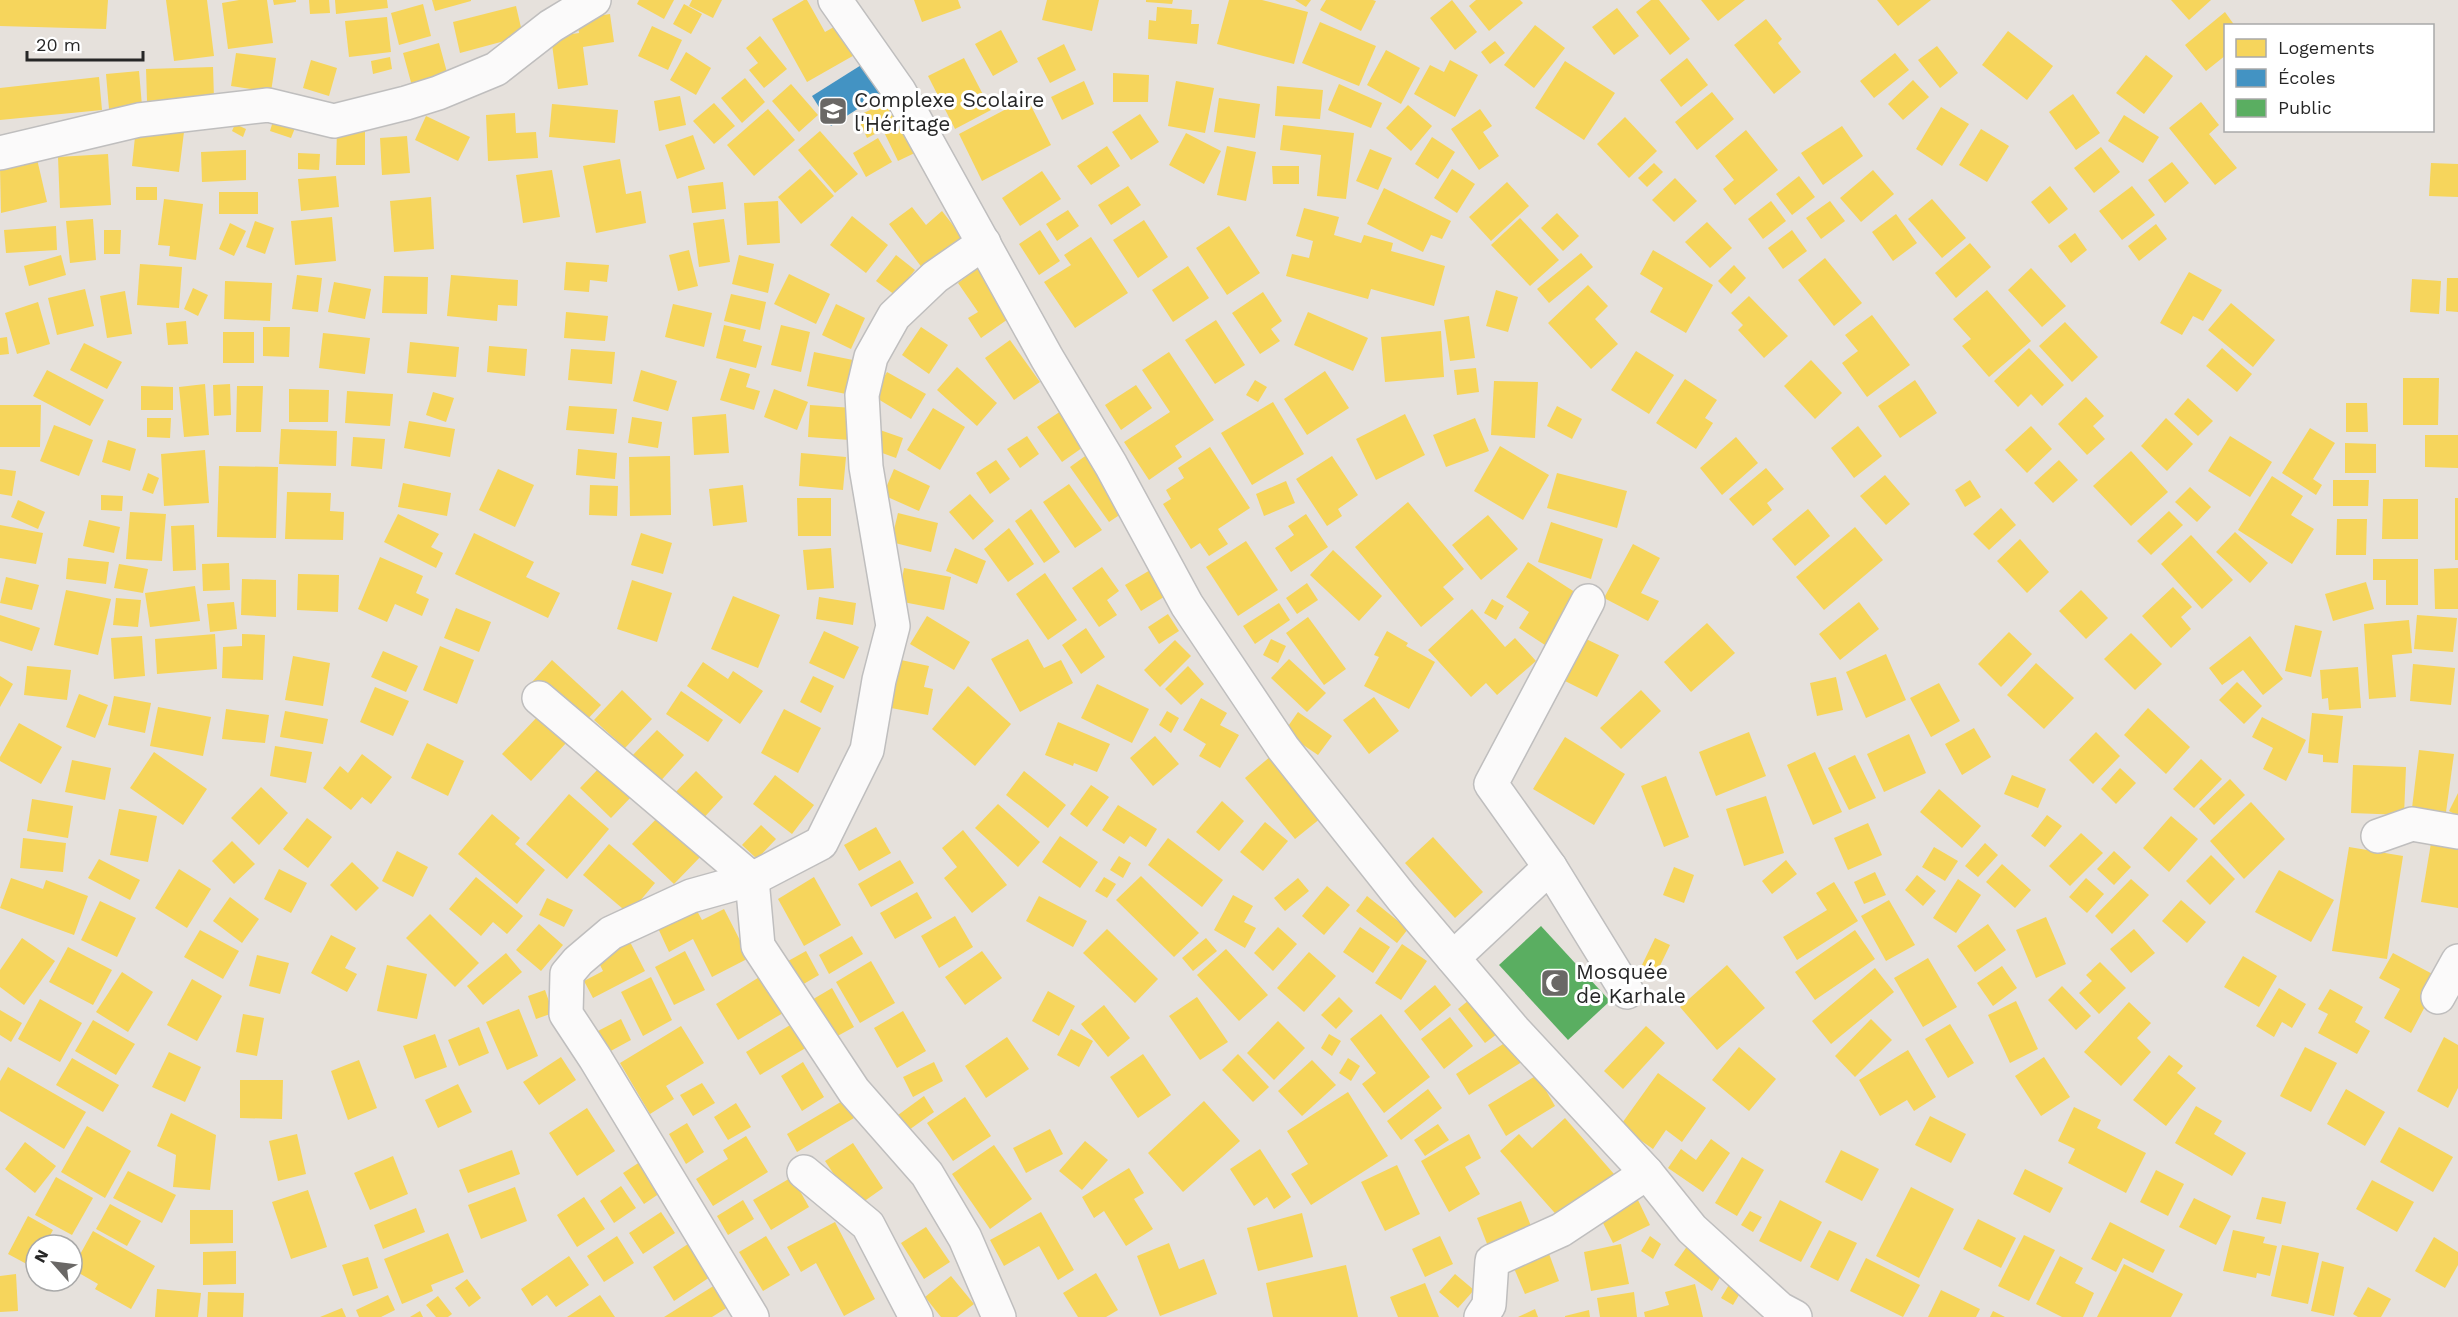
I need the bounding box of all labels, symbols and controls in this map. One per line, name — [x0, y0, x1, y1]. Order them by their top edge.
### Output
scale bar — [27, 24, 142, 62]
legend — [2224, 24, 2434, 132]
text: 20 m — [36, 34, 81, 55]
text: Logements — [2278, 37, 2375, 58]
text: Écoles — [2278, 67, 2335, 88]
place label: Complexe Scolaire l'Héritage — [854, 87, 1044, 136]
school or university icon: Complexe Scolaire l'Héritage — [817, 95, 849, 127]
text: Public — [2278, 97, 2332, 118]
place label: Mosquée de Karhale — [1576, 959, 1686, 1008]
mosque icon: Mosquée de Karhale — [1539, 967, 1571, 999]
north arrow — [24, 1233, 84, 1293]
text: N — [30, 1246, 52, 1266]

